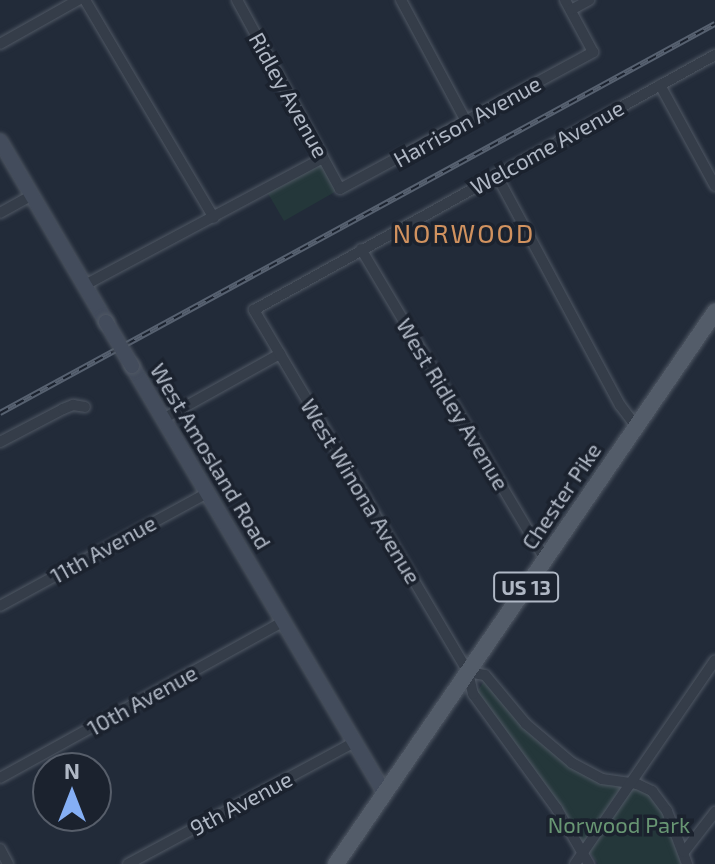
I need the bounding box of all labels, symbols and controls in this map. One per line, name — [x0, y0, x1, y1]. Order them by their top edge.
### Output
street label: Ridley Avenue — [243, 27, 335, 163]
street label: Harrison Avenue — [388, 69, 546, 173]
street label: Welcome Avenue — [466, 94, 628, 200]
district label: NORWOOD — [393, 217, 535, 249]
street label: West Ridley Avenue — [391, 313, 515, 495]
street label: West Amosland Road — [145, 358, 277, 554]
street label: West Winona Avenue — [295, 393, 427, 589]
street label: Chester Pike — [516, 437, 606, 555]
street label: 11th Avenue — [45, 509, 161, 589]
road number: US 13 — [492, 571, 560, 603]
street label: 10th Avenue — [82, 659, 202, 741]
north arrow — [32, 752, 112, 832]
text: N — [64, 757, 80, 783]
street label: 9th Avenue — [185, 765, 297, 841]
park label: Norwood Park — [548, 812, 690, 838]

